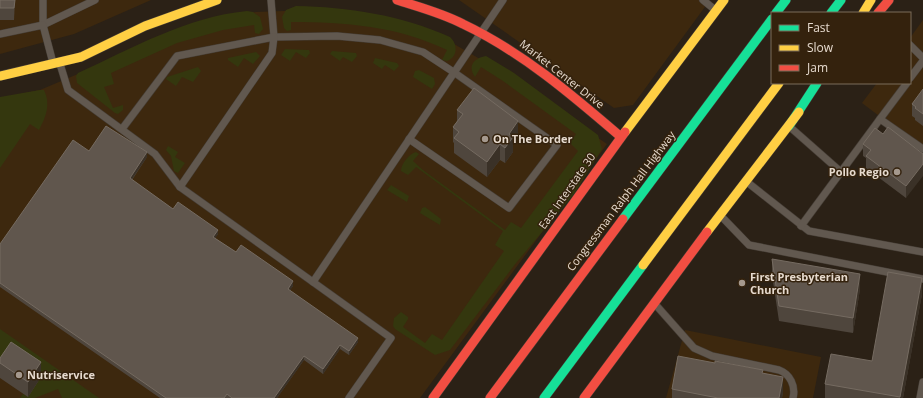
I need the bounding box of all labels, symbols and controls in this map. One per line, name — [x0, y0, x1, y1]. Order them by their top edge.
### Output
legend — [771, 12, 911, 84]
text: Fast — [807, 19, 830, 36]
street label: Market Center Drive — [517, 36, 608, 111]
text: Slow — [807, 39, 834, 56]
text: Jam — [806, 59, 828, 76]
street label: Congressman Ralph Hall Highway — [563, 127, 679, 274]
place label: On The Border — [493, 131, 572, 146]
marker: On The Border — [480, 134, 490, 144]
street label: East Interstate 30 — [535, 150, 598, 232]
place label: Pollo Regio — [829, 164, 889, 179]
marker: Pollo Regio — [892, 167, 902, 177]
place label: First Presbyterian Church — [750, 269, 848, 297]
marker: First Presbyterian Church — [737, 278, 747, 288]
place label: Nutriservice — [27, 367, 96, 382]
marker: Nutriservice — [14, 370, 24, 380]

